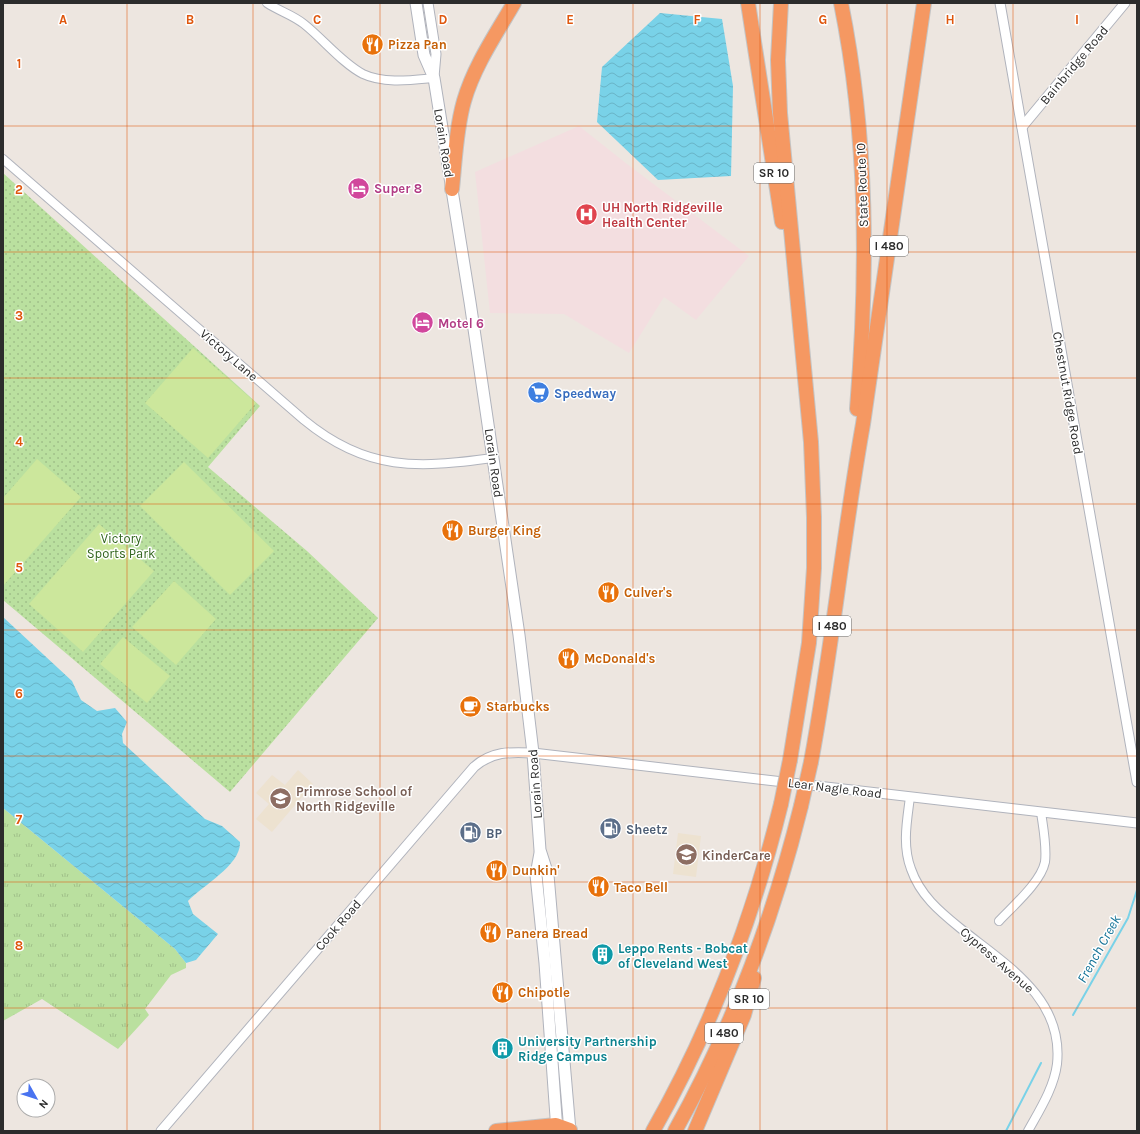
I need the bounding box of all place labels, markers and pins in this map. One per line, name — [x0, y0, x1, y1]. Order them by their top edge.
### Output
restaurant icon: Pizza Pan — [360, 31, 386, 57]
place label: Pizza Pan — [388, 37, 447, 52]
hotel icon: Super 8 — [345, 175, 371, 201]
place label: Super 8 — [374, 181, 422, 196]
place label: UH North Ridgeville Health Center — [602, 200, 723, 230]
hospital icon: UH North Ridgeville Health Center — [573, 201, 599, 227]
hotel icon: Motel 6 — [410, 310, 436, 336]
place label: Motel 6 — [438, 316, 484, 331]
supermarket icon: Speedway — [526, 380, 552, 406]
place label: Speedway — [554, 386, 616, 401]
restaurant icon: Burger King — [439, 517, 465, 543]
place label: Burger King — [468, 523, 541, 538]
restaurant icon: Culver's — [595, 579, 621, 605]
place label: Culver's — [624, 585, 672, 600]
restaurant icon: McDonald's — [555, 645, 581, 671]
place label: McDonald's — [584, 651, 656, 666]
cafe icon: Starbucks — [458, 693, 484, 719]
place label: Starbucks — [486, 699, 550, 714]
place label: Primrose School of North Ridgeville — [296, 784, 412, 814]
school or university icon: Primrose School of North Ridgeville — [268, 785, 294, 811]
fuel station icon: Sheetz — [597, 816, 623, 842]
fuel station icon: BP — [458, 820, 484, 846]
place label: Sheetz — [626, 822, 668, 837]
place label: BP — [486, 826, 502, 841]
school or university icon: KinderCare — [674, 842, 700, 868]
place label: KinderCare — [702, 848, 771, 863]
restaurant icon: Dunkin' — [483, 857, 509, 883]
place label: Dunkin' — [512, 863, 560, 878]
restaurant icon: Taco Bell — [585, 874, 611, 900]
place label: Taco Bell — [614, 880, 668, 895]
restaurant icon: Panera Bread — [477, 920, 503, 946]
place label: Panera Bread — [506, 926, 588, 941]
place label: Leppo Rents - Bobcat of Cleveland West — [618, 941, 748, 971]
building icon: Leppo Rents - Bobcat of Cleveland West — [590, 942, 616, 968]
restaurant icon: Chipotle — [489, 979, 515, 1005]
place label: Chipotle — [518, 985, 570, 1000]
place label: University Partnership Ridge Campus — [518, 1034, 657, 1064]
building icon: University Partnership Ridge Campus — [490, 1035, 516, 1061]

